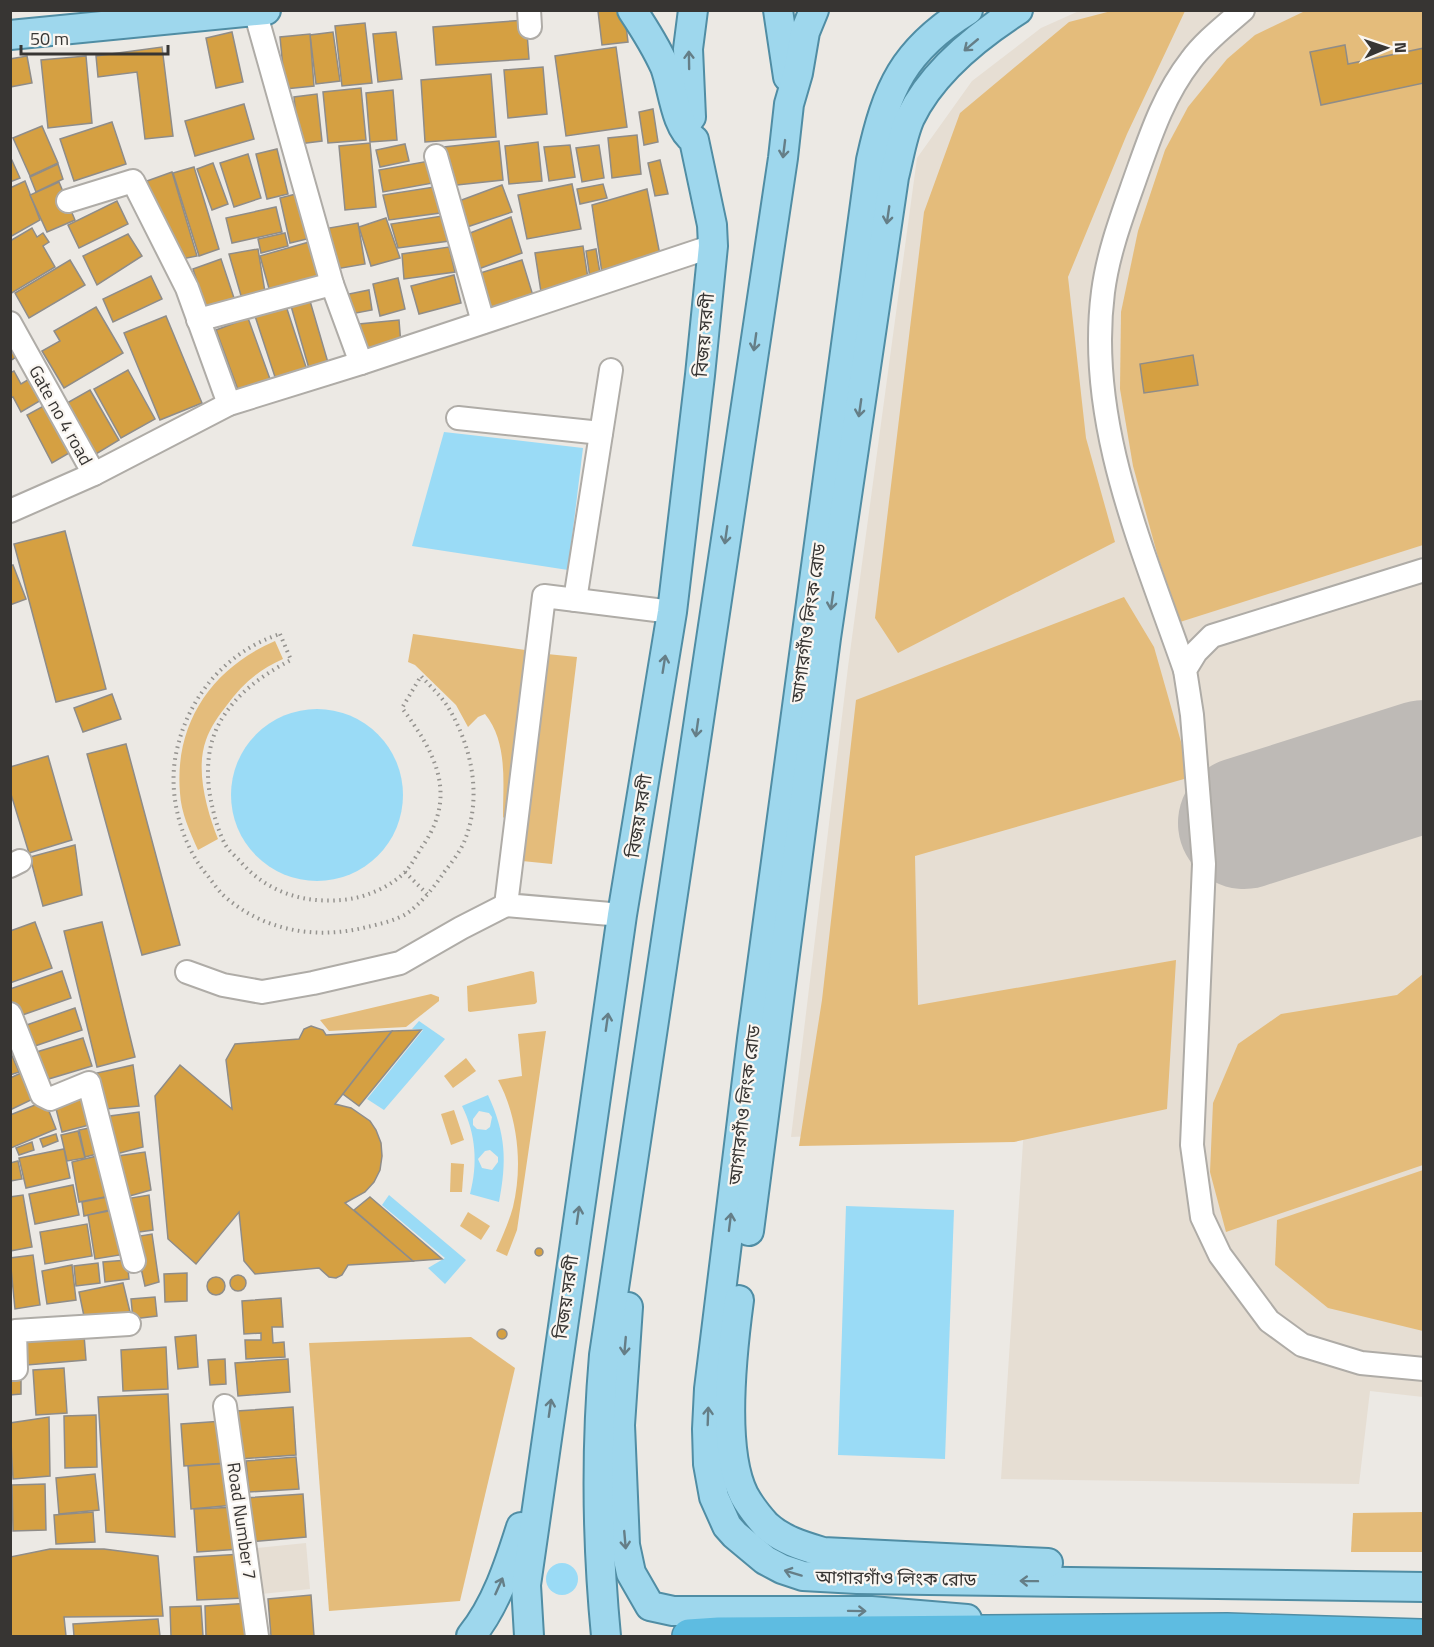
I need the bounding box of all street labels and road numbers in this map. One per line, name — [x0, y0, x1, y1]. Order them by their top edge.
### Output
street label: বিজয় সরণী — [687, 292, 721, 379]
street label: Gate no 4 road — [22, 360, 100, 470]
street label: আগারগাঁও লিংক রোড — [783, 541, 833, 705]
street label: বিজয় সরণী — [619, 772, 659, 861]
street label: আগারগাঁও লিংক রোড — [721, 1023, 767, 1187]
street label: বিজয় সরণী — [547, 1253, 585, 1342]
street label: Road Number 7 — [220, 1460, 264, 1582]
street label: আগারগাঁও লিংক রোড — [814, 1563, 977, 1593]

